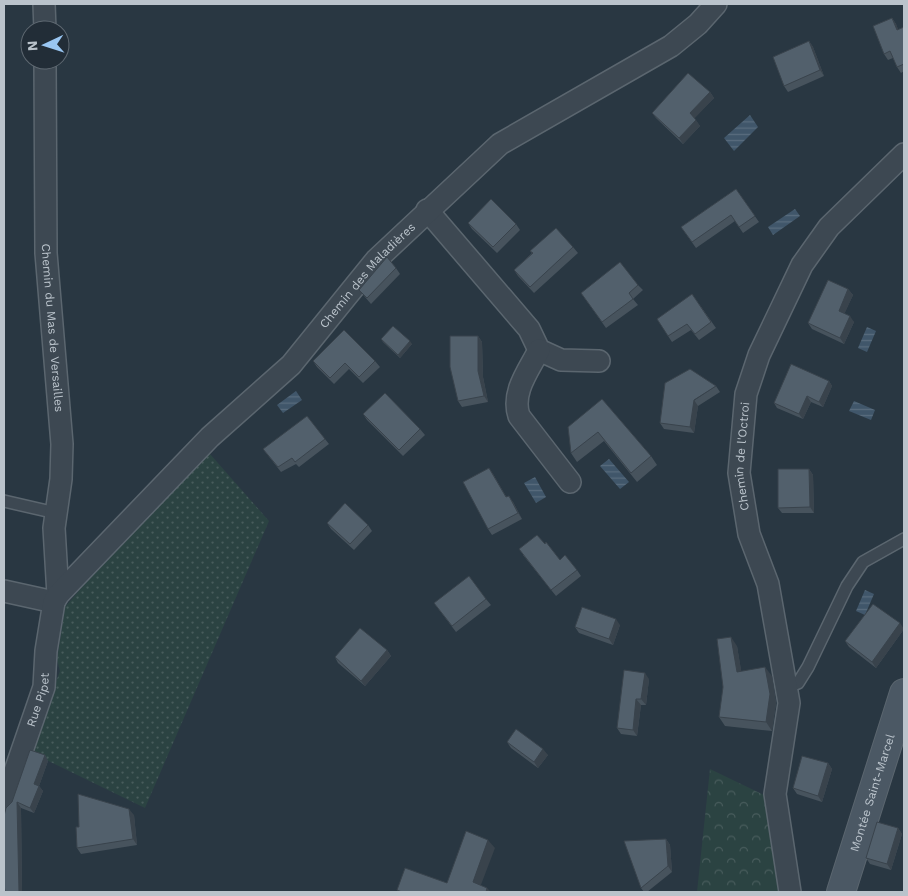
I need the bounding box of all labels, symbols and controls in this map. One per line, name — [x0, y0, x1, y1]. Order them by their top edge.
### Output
north arrow — [20, 20, 70, 70]
text: N — [24, 40, 40, 52]
street label: Chemin des Maladières — [317, 220, 418, 331]
street label: Chemin du Mas de Versailles — [39, 243, 66, 413]
street label: Chemin de l'Octroi — [732, 401, 752, 512]
street label: Rue Pipet — [24, 672, 52, 729]
street label: Montée Saint-Marcel — [847, 732, 898, 853]

